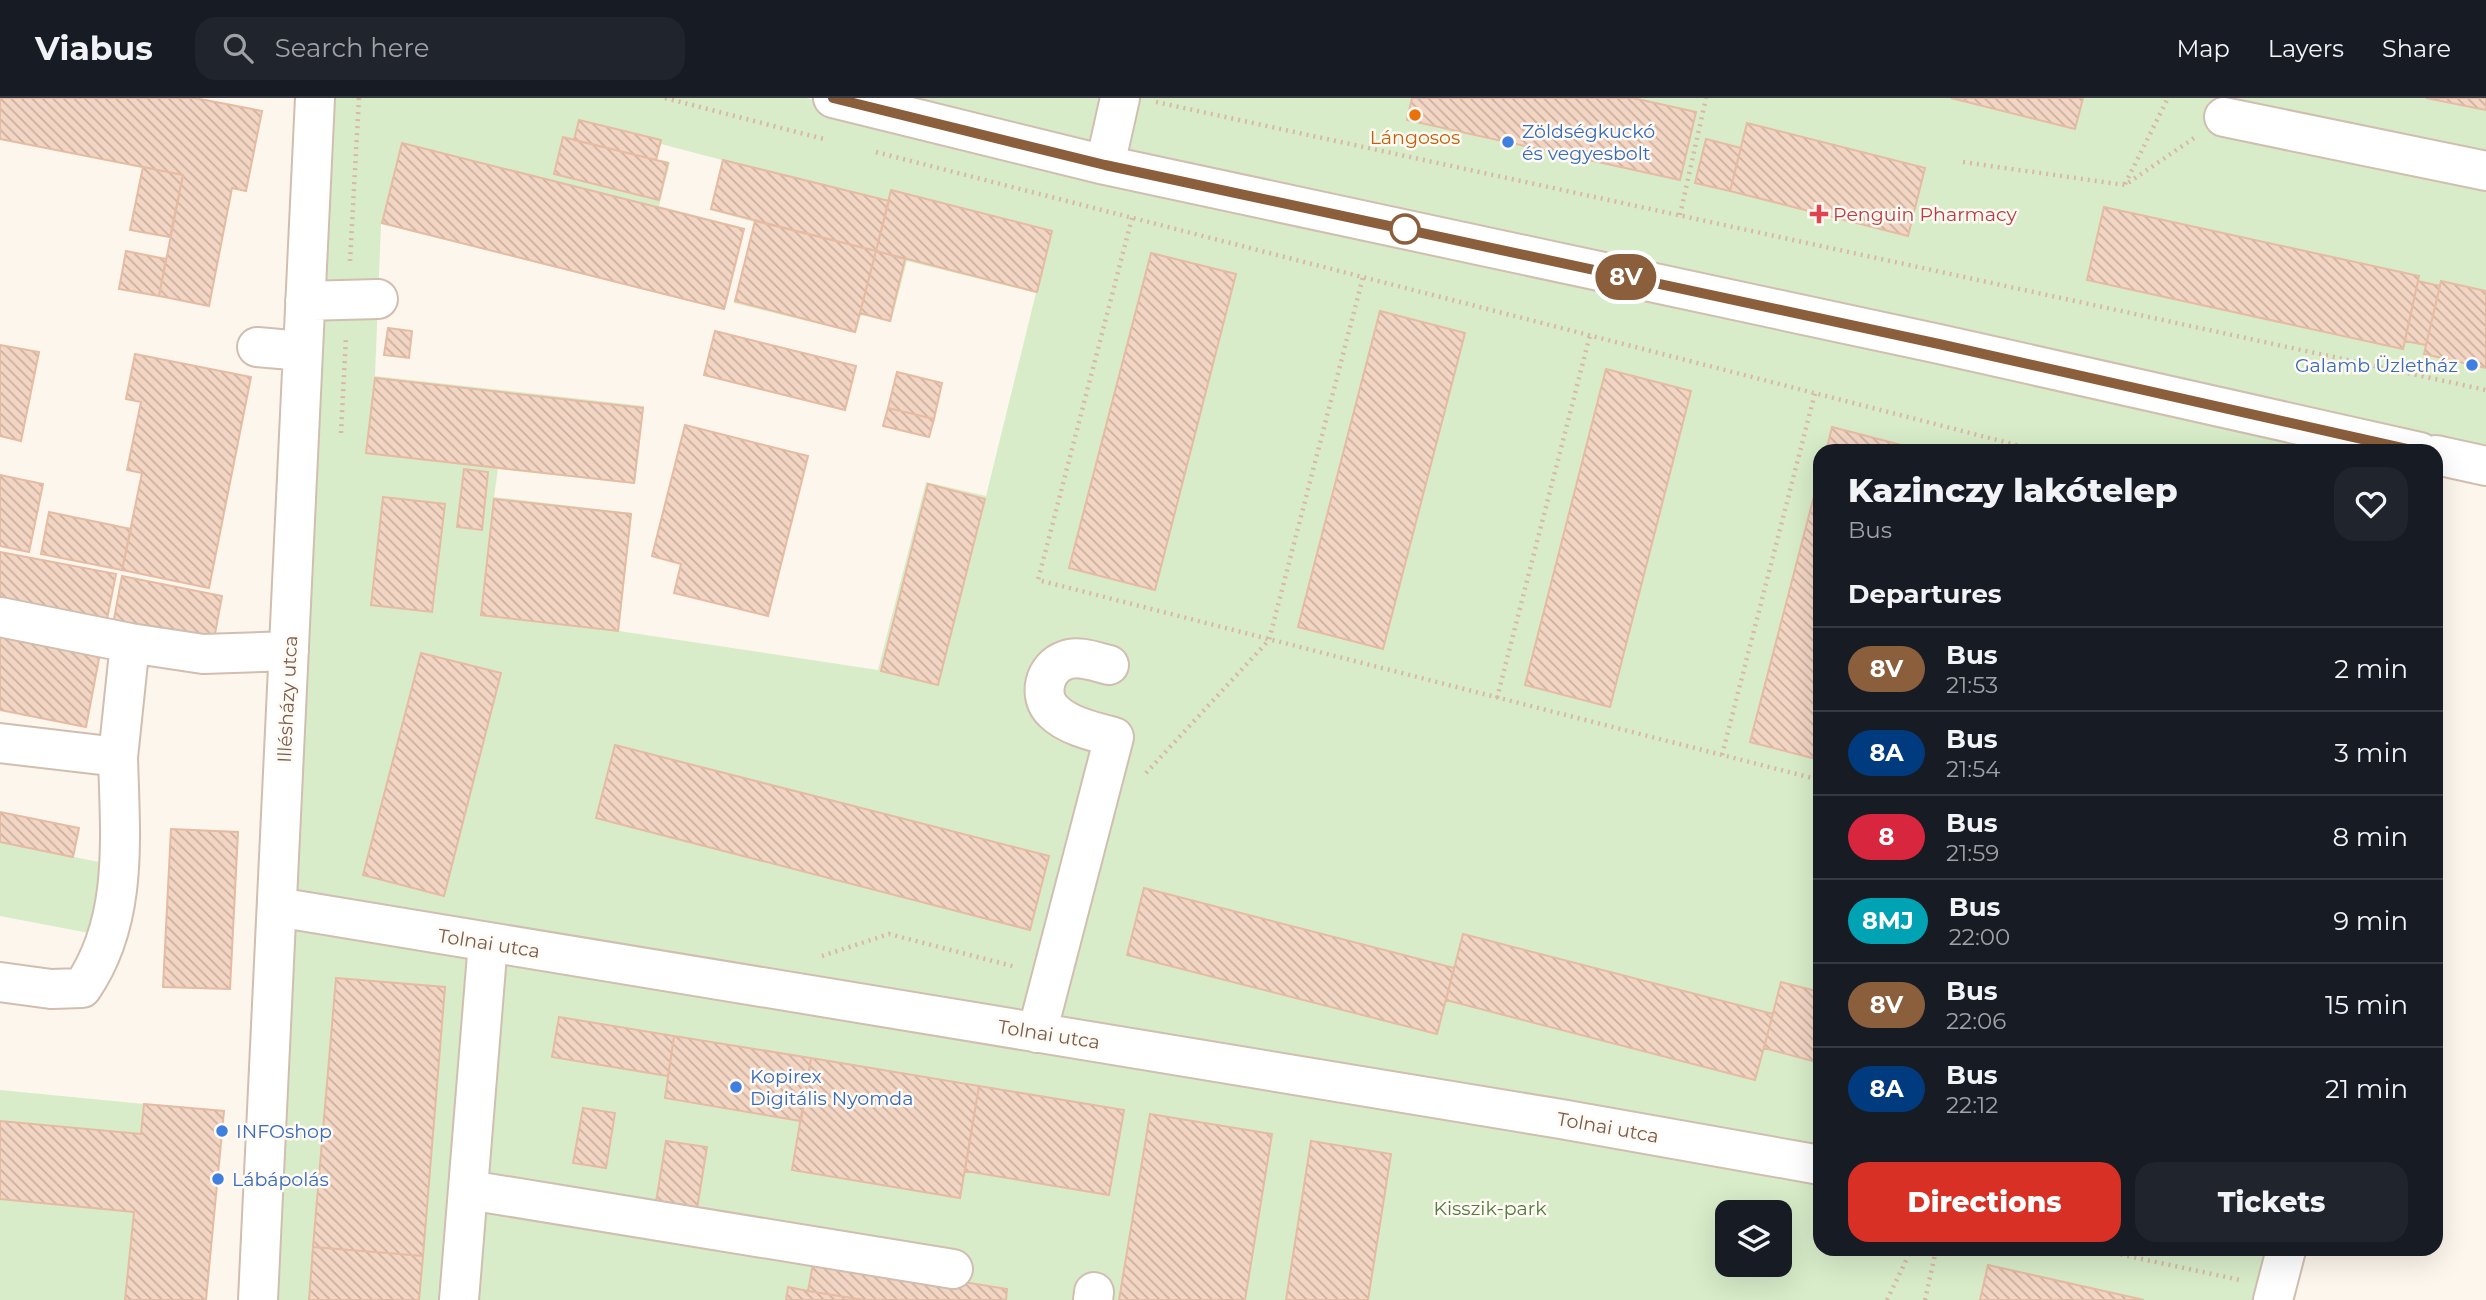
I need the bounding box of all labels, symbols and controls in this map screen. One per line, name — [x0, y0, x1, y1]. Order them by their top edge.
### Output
search box — [195, 17, 685, 80]
text: Viabus — [35, 28, 153, 68]
icon: search — [219, 29, 257, 67]
text: Search here — [275, 32, 429, 64]
text: Map — [2176, 34, 2230, 63]
text: Layers — [2268, 34, 2344, 63]
text: Share — [2382, 34, 2451, 63]
marker: Lángosos — [1407, 107, 1423, 123]
place label: Zöldségkuckó és vegyesbolt — [1522, 120, 1655, 165]
place label: Lángosos — [1370, 126, 1460, 149]
marker: Zöldségkuckó és vegyesbolt — [1500, 134, 1516, 150]
place label: Penguin Pharmacy — [1833, 203, 2018, 226]
marker: Penguin Pharmacy — [1811, 206, 1827, 222]
unlabelled marker — [1390, 214, 1420, 244]
line badge: 8V — [1594, 254, 1658, 300]
text: 8V — [1609, 262, 1643, 291]
place label: Galamb Üzletház — [2295, 354, 2458, 377]
marker: Galamb Üzletház — [2464, 357, 2480, 373]
button: heart — [2334, 467, 2408, 541]
text: Kazinczy lakótelep — [1848, 470, 2178, 510]
text: Bus — [1848, 516, 1892, 544]
text: Departures — [1848, 578, 2002, 610]
street label: Illésházy utca — [273, 635, 302, 763]
text: Bus — [1946, 639, 1998, 671]
text: 2 min — [2334, 653, 2408, 685]
text: 8V — [1870, 654, 1903, 683]
text: 21:53 — [1946, 671, 1998, 699]
text: Bus — [1946, 723, 1998, 755]
text: 3 min — [2334, 737, 2408, 769]
text: 8A — [1869, 738, 1904, 767]
text: 21:54 — [1946, 755, 2000, 783]
text: Bus — [1946, 807, 1998, 839]
text: 8 min — [2332, 821, 2408, 853]
text: 8 — [1879, 822, 1894, 851]
text: 21:59 — [1946, 839, 1999, 867]
text: Bus — [1949, 891, 2000, 923]
text: 9 min — [2333, 905, 2408, 937]
text: 8MJ — [1862, 906, 1914, 935]
text: 22:00 — [1949, 923, 2010, 951]
street label: Tolnai utca — [436, 924, 542, 963]
text: Bus — [1946, 975, 1998, 1007]
text: 15 min — [2325, 989, 2408, 1021]
text: 8V — [1870, 990, 1903, 1019]
text: 22:06 — [1946, 1007, 2006, 1035]
street label: Tolnai utca — [996, 1015, 1102, 1054]
text: Bus — [1946, 1059, 1998, 1091]
place label: Kopirex Digitális Nyomda — [750, 1065, 913, 1110]
text: 21 min — [2325, 1073, 2408, 1105]
text: 8A — [1869, 1074, 1904, 1103]
marker: Kopirex Digitális Nyomda — [728, 1079, 744, 1095]
text: 22:12 — [1946, 1091, 1998, 1119]
street label: Tolnai utca — [1555, 1107, 1661, 1148]
place label: INFOshop — [236, 1120, 332, 1143]
marker: INFOshop — [214, 1123, 230, 1139]
button: Directions — [1848, 1162, 2121, 1242]
button: Tickets — [2135, 1162, 2408, 1242]
place label: Lábápolás — [232, 1168, 329, 1191]
marker: Lábápolás — [210, 1171, 226, 1187]
park label: Kisszik-park — [1433, 1197, 1547, 1220]
map controls — [1715, 1200, 1792, 1277]
button: layers — [1715, 1200, 1792, 1277]

